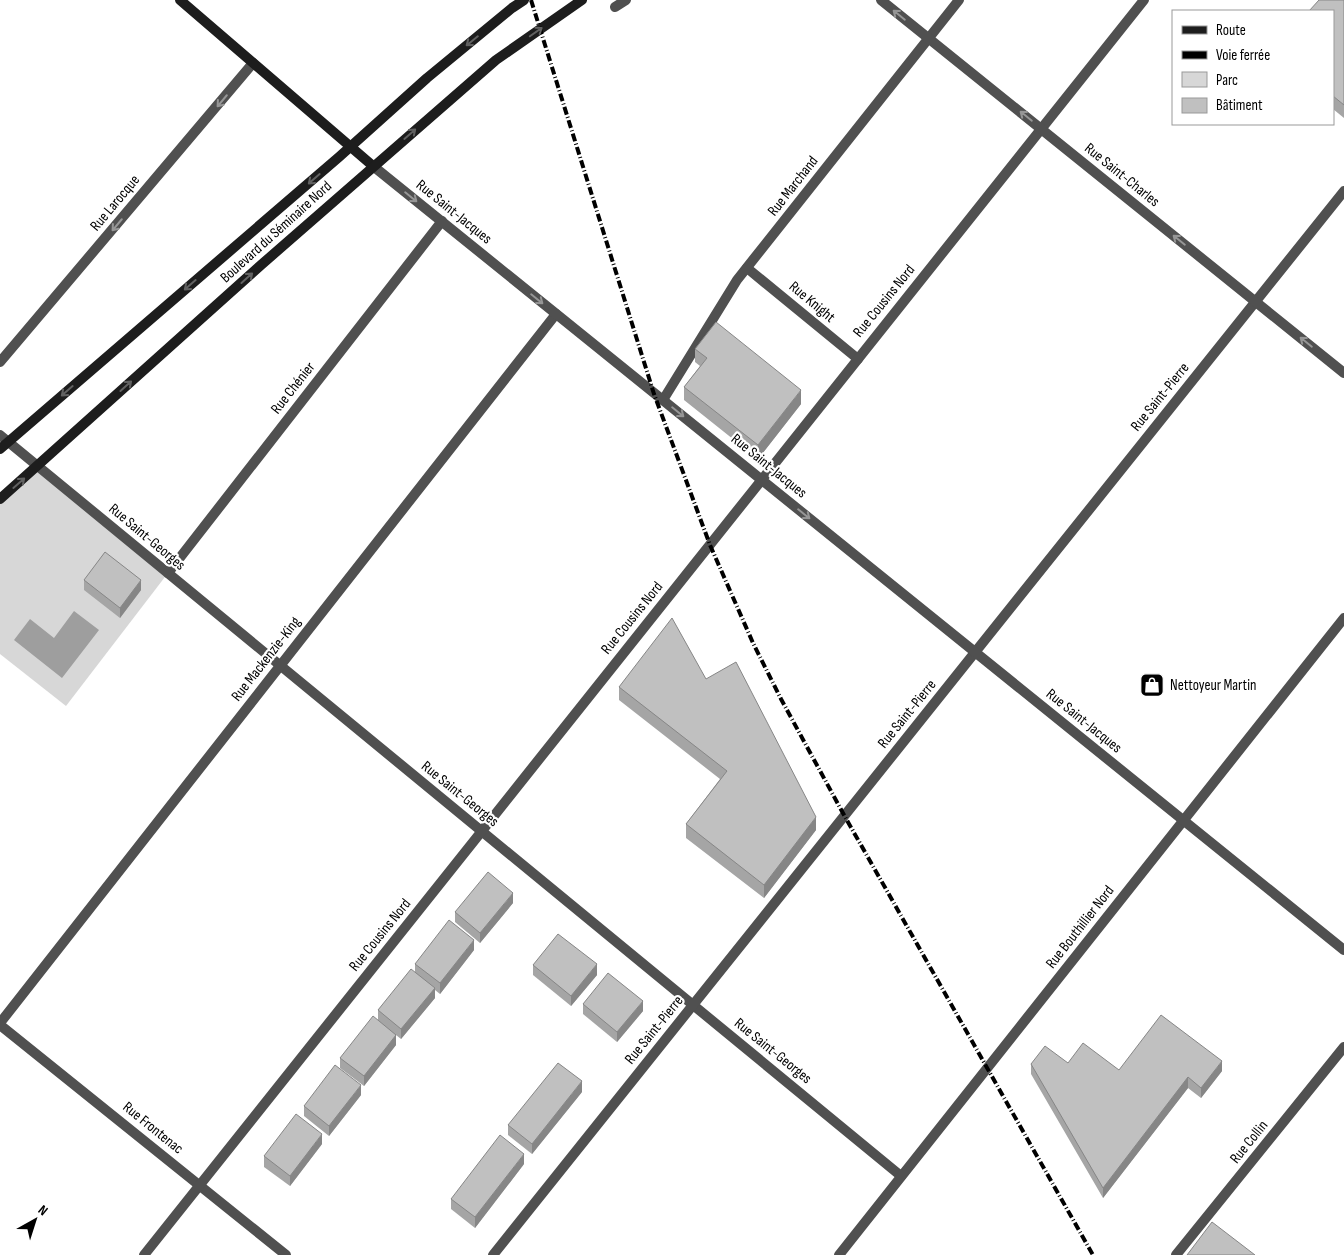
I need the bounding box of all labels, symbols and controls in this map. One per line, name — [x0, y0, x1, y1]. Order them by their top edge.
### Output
one-way arrow — [893, 9, 906, 20]
legend — [1172, 10, 1334, 125]
text: Route — [1216, 21, 1246, 40]
one-way arrow — [529, 27, 543, 37]
one-way arrow — [466, 35, 479, 47]
text: Voie ferrée — [1216, 46, 1270, 65]
text: Parc — [1216, 71, 1238, 90]
one-way arrow — [216, 94, 227, 107]
text: Bâtiment — [1216, 96, 1263, 115]
one-way arrow — [1019, 111, 1032, 122]
one-way arrow — [404, 128, 417, 140]
street label: Rue Saint-Charles — [1081, 139, 1163, 211]
street label: Rue Marchand — [764, 152, 822, 220]
street label: Rue Larocque — [86, 171, 144, 235]
one-way arrow — [307, 174, 320, 185]
street label: Rue Saint-Jacques — [412, 176, 496, 248]
street label: Boulevard du Séminaire Nord — [216, 177, 336, 287]
one-way arrow — [404, 191, 417, 202]
one-way arrow — [111, 218, 122, 231]
one-way arrow — [1173, 235, 1186, 246]
street label: Rue Cousins Nord — [849, 261, 919, 341]
one-way arrow — [241, 272, 254, 283]
street label: Rue Knight — [785, 277, 839, 327]
one-way arrow — [184, 280, 197, 291]
one-way arrow — [531, 293, 544, 304]
one-way arrow — [1300, 337, 1313, 348]
street label: Rue Chénier — [267, 358, 320, 418]
street label: Rue Saint-Pierre — [1127, 359, 1193, 435]
one-way arrow — [120, 381, 133, 392]
one-way arrow — [61, 386, 74, 397]
one-way arrow — [671, 406, 684, 417]
street label: Rue Saint-Jacques — [727, 430, 811, 502]
one-way arrow — [13, 477, 26, 488]
street label: Rue Saint-Georges — [105, 499, 189, 575]
one-way arrow — [797, 508, 810, 519]
street label: Rue Cousins Nord — [597, 578, 667, 658]
street label: Rue Mackenzie-King — [227, 613, 305, 705]
shop icon: Nettoyeur Martin — [1139, 672, 1165, 698]
street label: Rue Saint-Pierre — [874, 676, 940, 752]
place label: Nettoyeur Martin — [1170, 676, 1256, 695]
street label: Rue Saint-Jacques — [1042, 685, 1126, 757]
street label: Rue Saint-Georges — [417, 757, 503, 831]
street label: Rue Bouthillier Nord — [1042, 882, 1118, 972]
street label: Rue Cousins Nord — [345, 895, 415, 975]
street label: Rue Saint-Pierre — [621, 992, 687, 1068]
street label: Rue Saint-Georges — [730, 1014, 816, 1088]
street label: Rue Frontenac — [119, 1098, 187, 1158]
street label: Rue Collin — [1226, 1117, 1272, 1167]
north arrow — [10, 1195, 60, 1245]
text: N — [35, 1201, 51, 1219]

